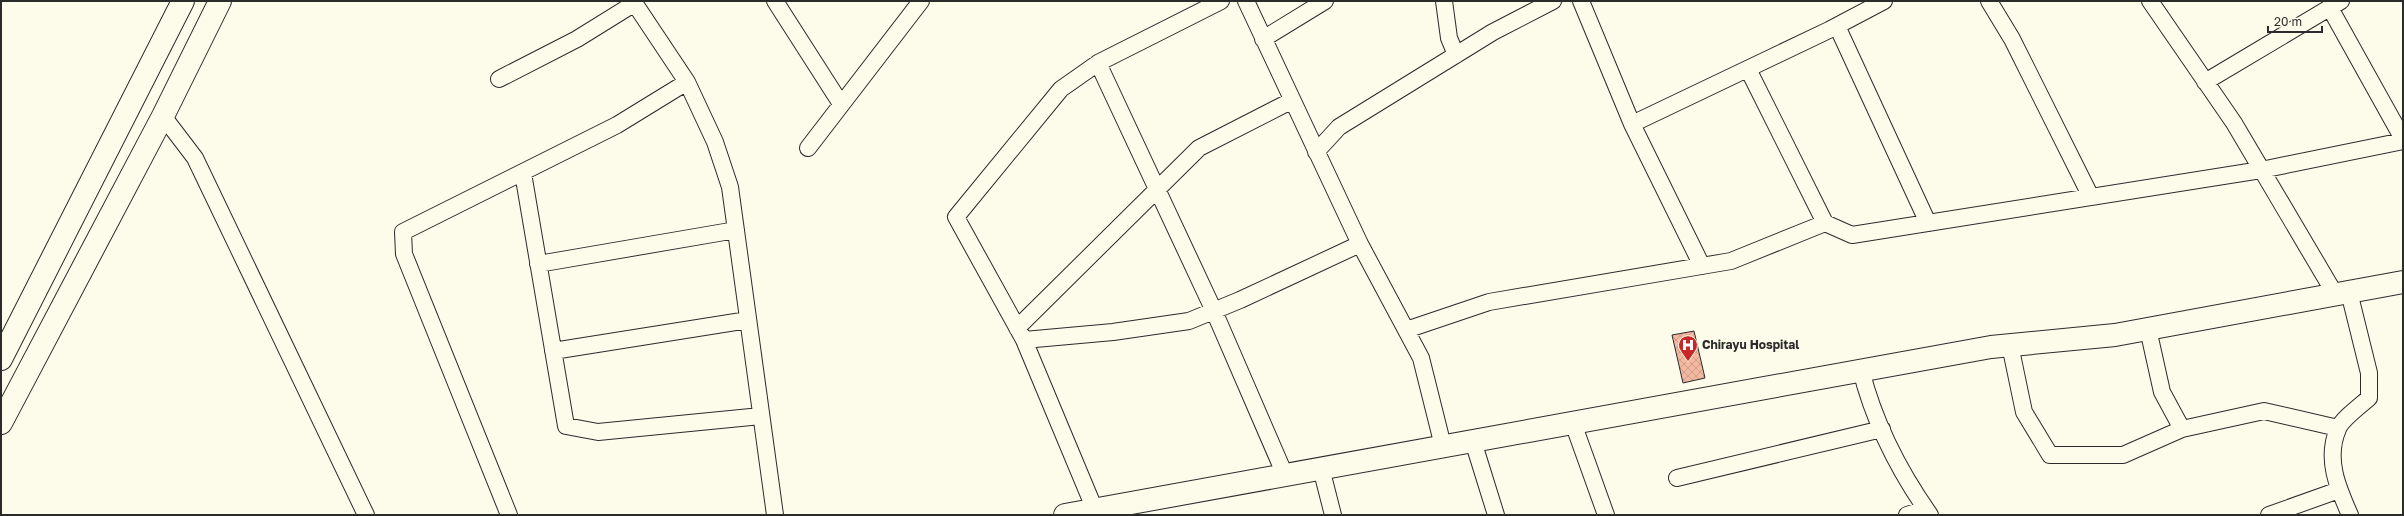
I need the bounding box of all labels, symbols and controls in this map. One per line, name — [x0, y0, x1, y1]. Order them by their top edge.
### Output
scale bar — [2268, 8, 2322, 34]
text: 20 m — [2274, 14, 2302, 29]
hospital icon: Chirayu Hospital — [1677, 334, 1699, 362]
place label: Chirayu Hospital — [1702, 337, 1799, 352]

